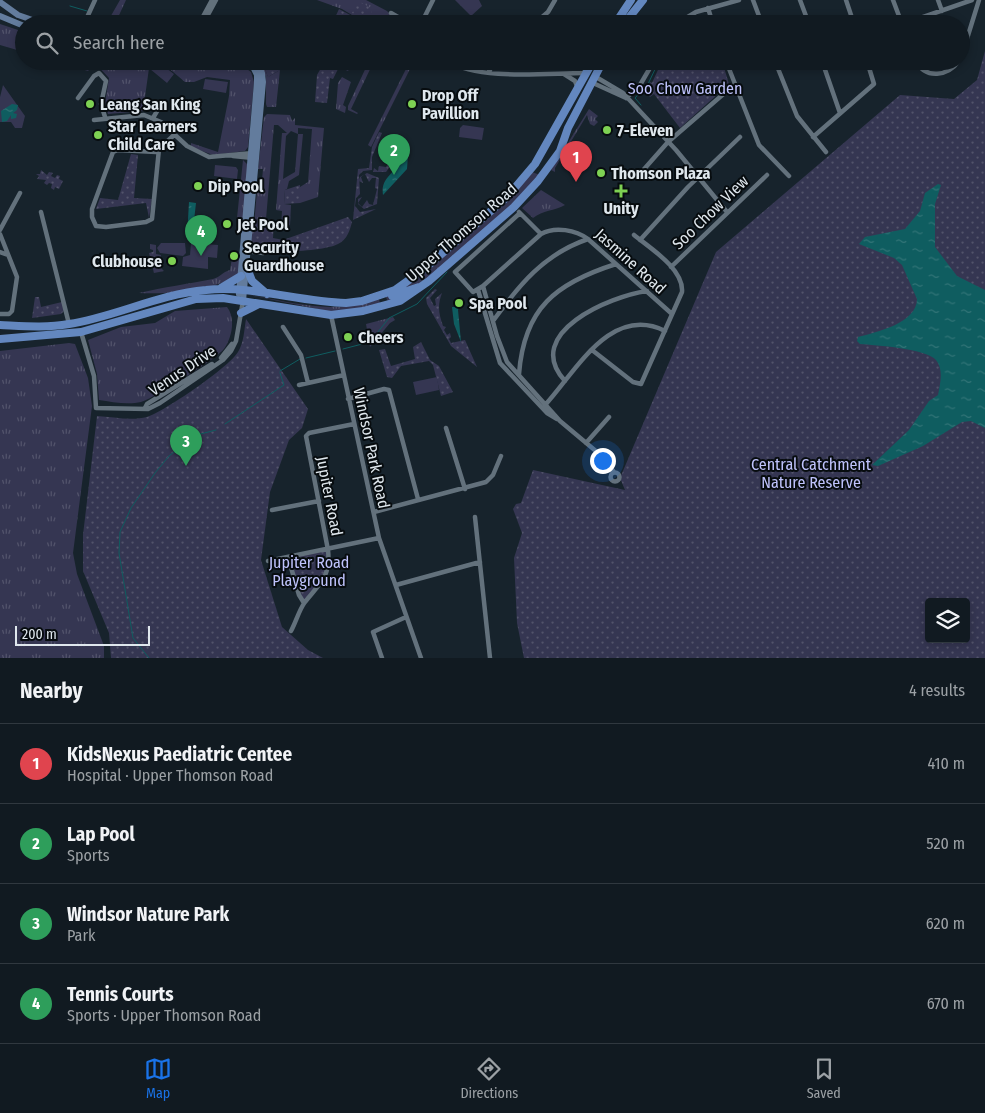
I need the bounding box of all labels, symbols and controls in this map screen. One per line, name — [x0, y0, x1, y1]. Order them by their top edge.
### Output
search box — [15, 15, 970, 70]
icon: search — [33, 29, 61, 57]
text: Search here — [73, 31, 165, 54]
park label: Soo Chow Garden — [628, 79, 742, 98]
place label: Drop Off Pavillion — [422, 86, 480, 123]
place label: Leang San King — [100, 95, 201, 114]
marker: Leang San King — [84, 98, 96, 110]
marker: Drop Off Pavillion — [406, 98, 418, 110]
place label: Star Learners Child Care — [108, 117, 197, 154]
place label: 7-Eleven — [617, 121, 673, 140]
marker: 7-Eleven — [601, 124, 613, 136]
marker: Star Learners Child Care — [92, 129, 104, 141]
pin: 2 — [378, 134, 410, 175]
pin: 1 — [560, 141, 592, 182]
place label: Thomson Plaza — [611, 164, 711, 183]
marker: Thomson Plaza — [595, 167, 607, 179]
street label: Soo Chow View — [668, 171, 753, 253]
place label: Dip Pool — [208, 177, 264, 196]
street label: Upper Thomson Road — [402, 179, 521, 286]
marker: Dip Pool — [192, 180, 204, 192]
marker: Unity — [615, 185, 627, 197]
place label: Unity — [603, 199, 639, 218]
pin: 4 — [185, 215, 217, 256]
place label: Jet Pool — [236, 215, 289, 234]
marker: Jet Pool — [221, 218, 233, 230]
street label: Jasmine Road — [591, 225, 670, 298]
place label: Security Guardhouse — [244, 238, 324, 275]
marker: Security Guardhouse — [228, 250, 240, 262]
place label: Clubhouse — [92, 252, 162, 271]
marker: Clubhouse — [166, 255, 178, 267]
place label: Spa Pool — [469, 294, 527, 313]
marker: Spa Pool — [453, 297, 465, 309]
place label: Cheers — [358, 328, 404, 347]
marker: Cheers — [342, 331, 354, 343]
street label: Venus Drive — [145, 341, 220, 400]
street label: Windsor Park Road — [349, 386, 394, 510]
pin: 3 — [170, 425, 202, 466]
your location — [590, 448, 616, 474]
street label: Jupiter Road — [312, 455, 347, 538]
park label: Central Catchment Nature Reserve — [751, 455, 872, 492]
park label: Jupiter Road Playground — [269, 553, 349, 590]
map controls — [925, 598, 970, 643]
button: layers — [925, 598, 970, 643]
scale bar — [15, 623, 150, 646]
text: 200 m — [22, 626, 57, 643]
text: Nearby — [20, 678, 82, 704]
text: 4 results — [909, 681, 965, 700]
text: KidsNexus Paediatric Centee — [67, 743, 292, 766]
text: 1 — [33, 754, 39, 773]
text: 410 m — [927, 754, 965, 773]
text: Hospital · Upper Thomson Road — [67, 766, 273, 785]
text: Lap Pool — [67, 823, 135, 846]
text: 2 — [32, 834, 40, 853]
text: 520 m — [926, 834, 965, 853]
text: Sports — [67, 846, 110, 865]
text: Windsor Nature Park — [67, 903, 229, 926]
text: 3 — [32, 914, 40, 933]
text: 620 m — [926, 914, 965, 933]
text: Park — [67, 926, 95, 945]
text: Tennis Courts — [67, 983, 174, 1006]
text: 4 — [32, 994, 40, 1013]
text: 670 m — [927, 994, 965, 1013]
text: Sports · Upper Thomson Road — [67, 1006, 261, 1025]
tab: Map — [144, 1055, 172, 1102]
tab: Directions — [460, 1055, 518, 1102]
tab: Saved — [807, 1055, 841, 1102]

